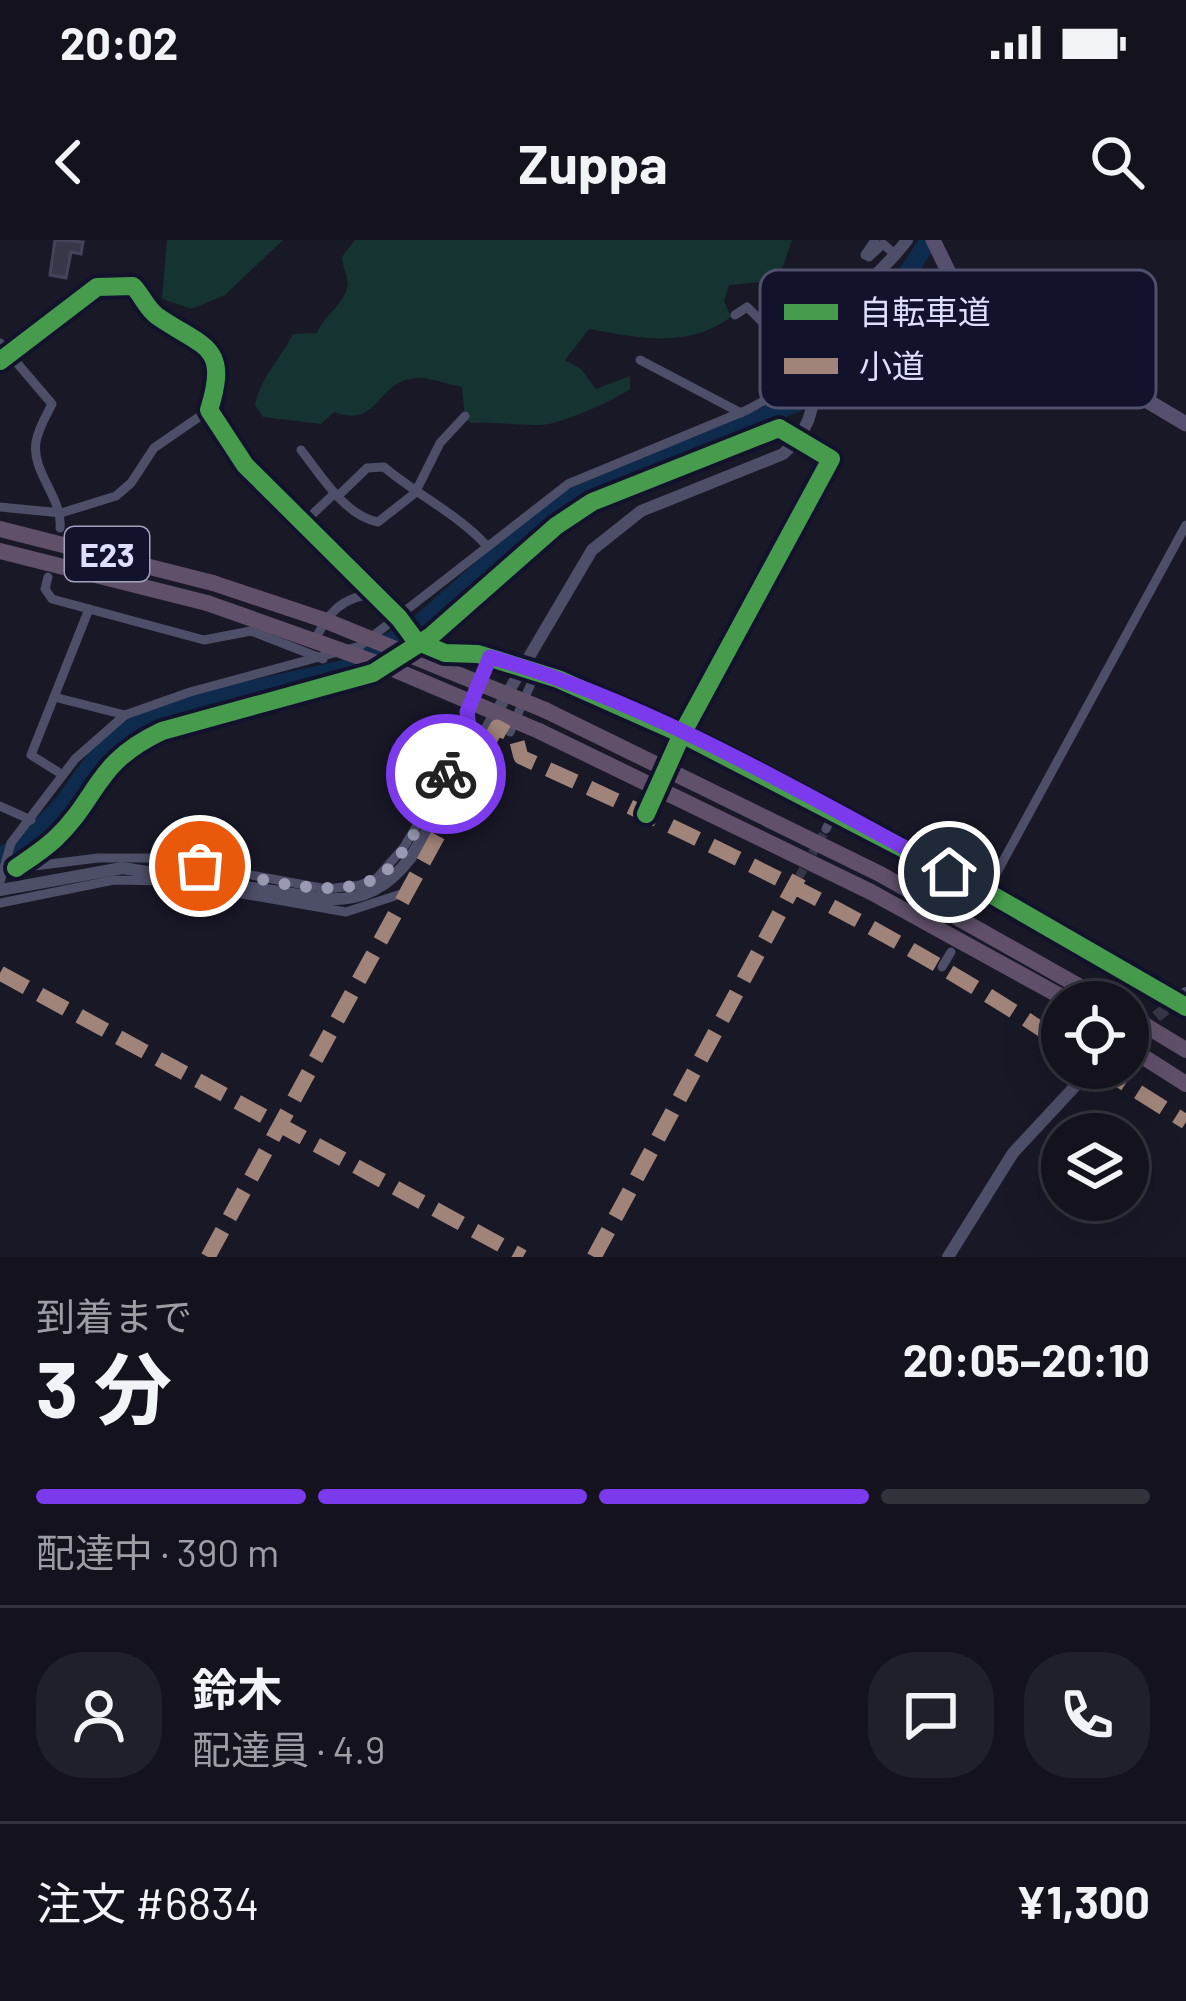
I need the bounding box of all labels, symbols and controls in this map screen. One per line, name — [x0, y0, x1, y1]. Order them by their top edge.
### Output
text: 20:02 — [60, 15, 178, 69]
icon: back — [36, 129, 102, 195]
icon: search — [1084, 129, 1150, 195]
text: Zuppa — [518, 130, 668, 195]
legend — [760, 270, 1156, 408]
text: 自転車道 — [859, 291, 991, 331]
text: 小道 — [859, 345, 925, 385]
road number: E23 — [65, 527, 149, 581]
courier — [386, 714, 506, 834]
icon: bike — [413, 741, 479, 807]
pin — [149, 815, 251, 917]
pin — [898, 821, 1000, 923]
icon: bag — [167, 833, 233, 899]
icon: home — [916, 839, 982, 905]
map controls — [1041, 981, 1149, 1221]
button: locate — [1041, 981, 1149, 1089]
button: layers — [1041, 1113, 1149, 1221]
text: 到着まで — [36, 1292, 192, 1339]
text: 20:05–20:10 — [903, 1332, 1150, 1386]
text: 3 分 — [36, 1340, 172, 1434]
text: 配達中 · 390 m — [36, 1528, 279, 1575]
button: person — [36, 1652, 162, 1778]
button: chat — [868, 1652, 994, 1778]
button: phone — [1024, 1652, 1150, 1778]
text: 鈴木 — [192, 1661, 282, 1715]
text: 配達員 · 4.9 — [192, 1725, 385, 1772]
text: ¥1,300 — [1016, 1874, 1150, 1928]
text: 注文 #6834 — [36, 1875, 259, 1929]

